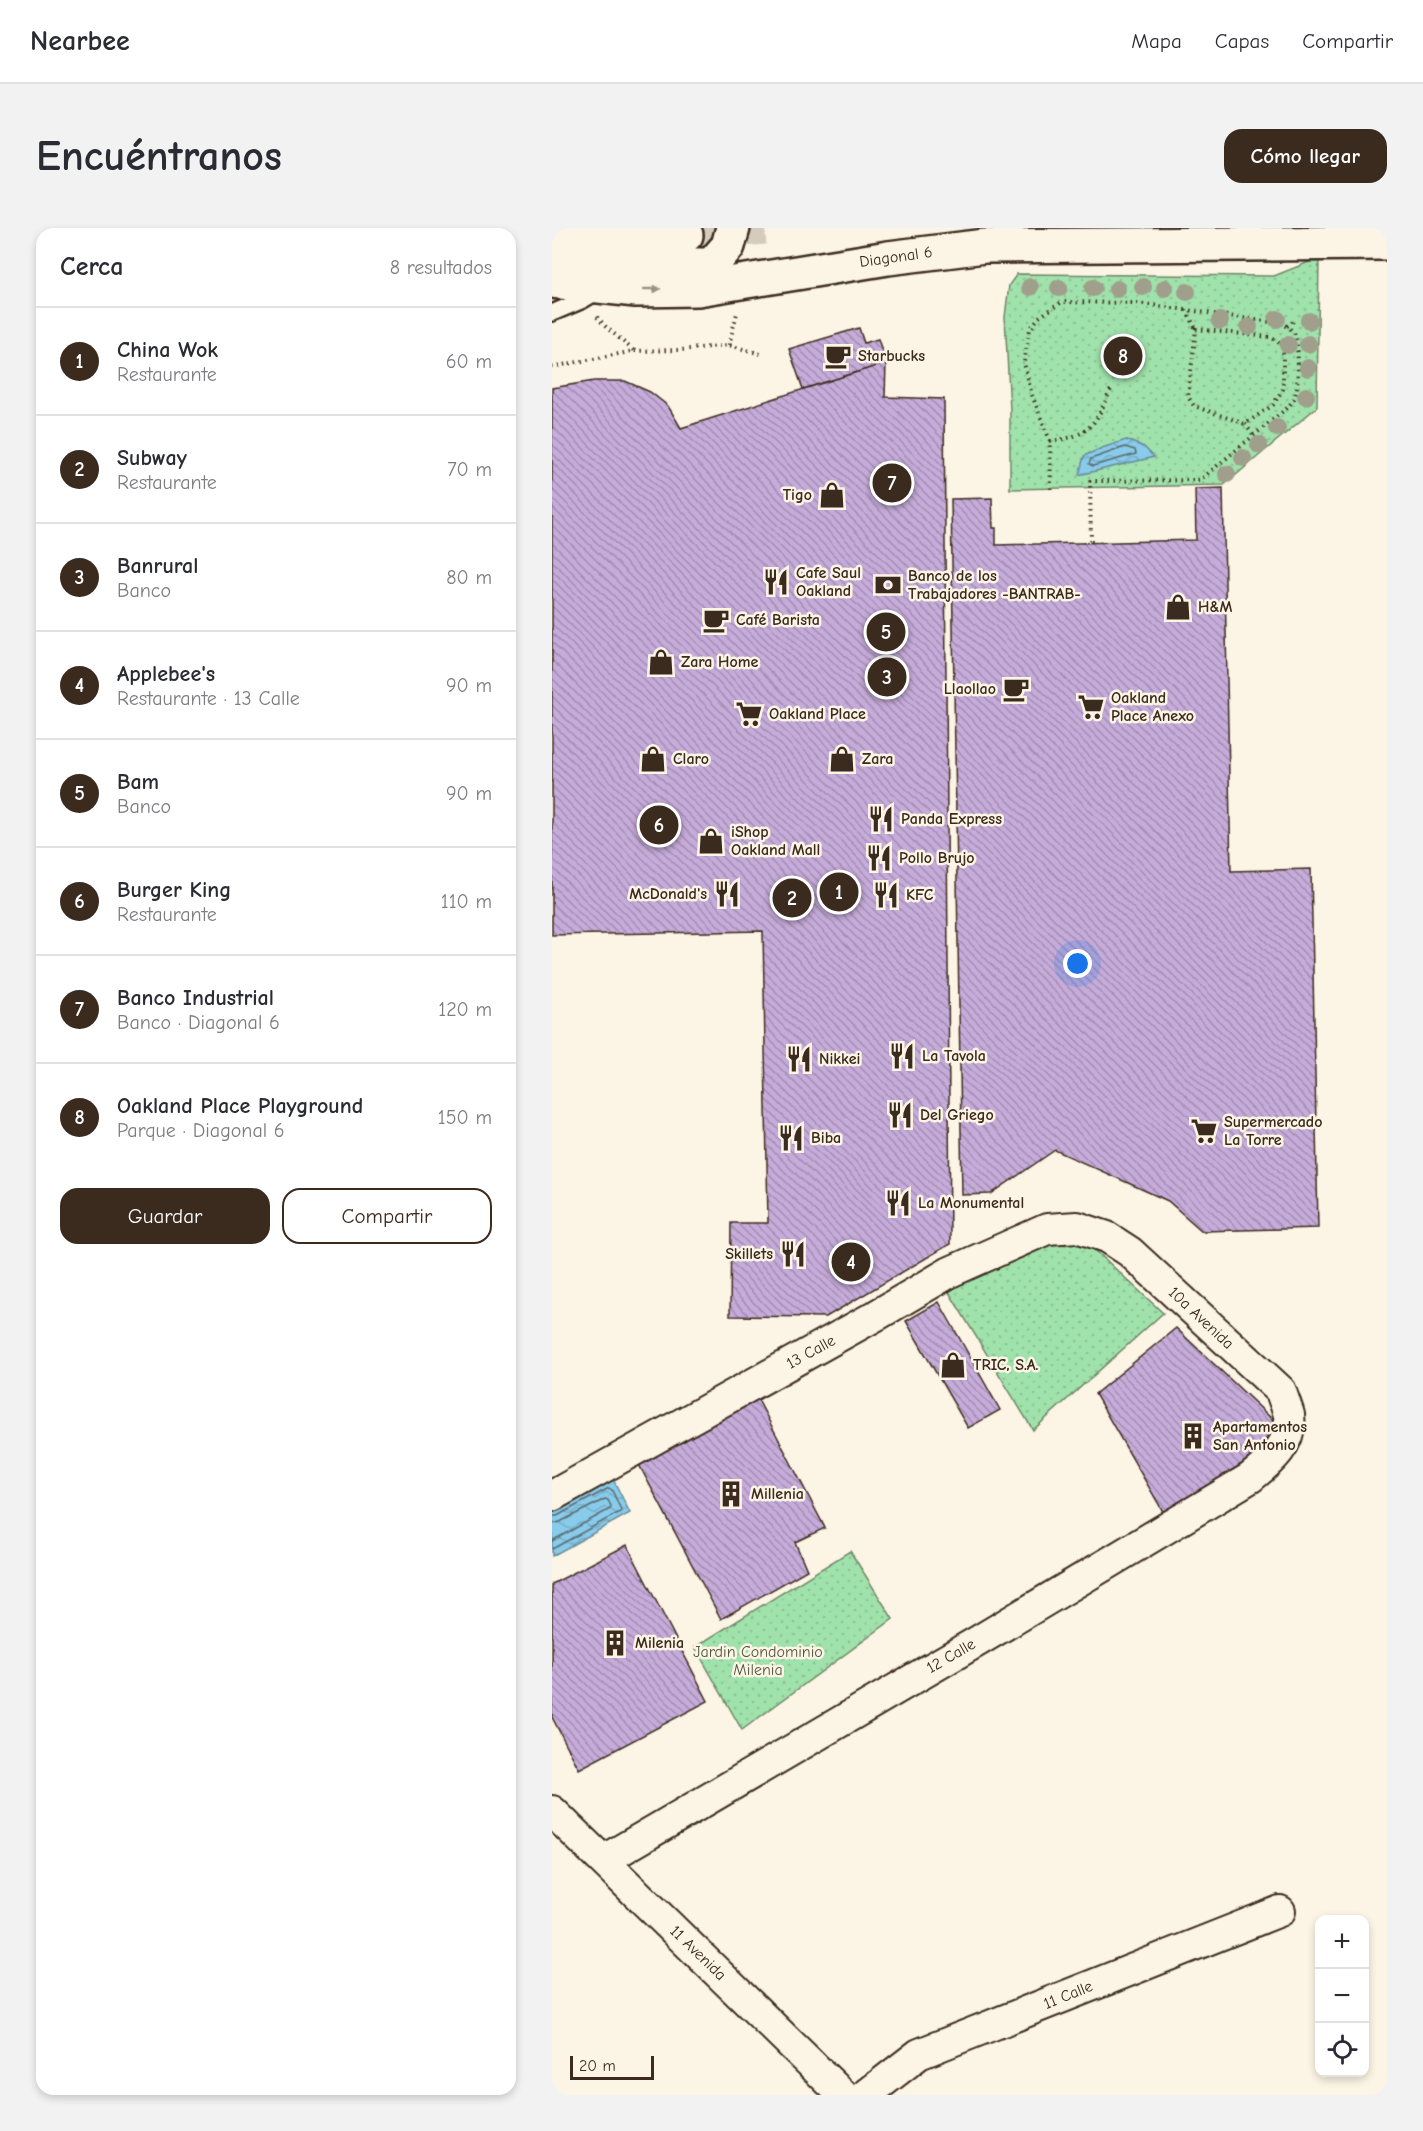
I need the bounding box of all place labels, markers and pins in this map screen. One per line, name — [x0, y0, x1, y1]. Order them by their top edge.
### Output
pin: 8 — [1104, 334, 1142, 378]
cafe icon: Starbucks — [823, 341, 853, 371]
place label: Starbucks — [858, 347, 925, 365]
pin: 7 — [872, 460, 912, 506]
shop icon: Tigo — [817, 480, 847, 510]
place label: Tigo — [783, 486, 812, 504]
place label: Cafe Saul Oakland — [796, 564, 861, 600]
restaurant icon: Cafe Saul Oakland — [761, 567, 791, 597]
place label: Banco de los Trabajadores -BANTRAB- — [908, 567, 1081, 603]
bank icon: Banco de los Trabajadores -BANTRAB- — [873, 570, 903, 600]
shop icon: H&M — [1163, 592, 1193, 622]
place label: H&M — [1198, 598, 1232, 616]
cafe icon: Café Barista — [701, 605, 731, 635]
pin: 5 — [866, 610, 906, 654]
place label: Café Barista — [736, 611, 820, 629]
shop icon: Zara Home — [646, 647, 676, 677]
place label: Zara Home — [681, 653, 759, 671]
pin: 3 — [868, 654, 906, 700]
cafe icon: Llaollao — [1001, 674, 1031, 704]
place label: Llaollao — [944, 680, 996, 698]
place label: Oakland Place Anexo — [1111, 689, 1194, 725]
supermarket icon: Oakland Place Anexo — [1076, 692, 1106, 722]
supermarket icon: Oakland Place — [734, 699, 764, 729]
place label: Oakland Place — [769, 705, 866, 723]
shop icon: Claro — [638, 744, 668, 774]
shop icon: Zara — [827, 744, 857, 774]
place label: Claro — [673, 750, 709, 768]
place label: Zara — [862, 750, 893, 768]
pin: 6 — [640, 802, 678, 848]
restaurant icon: Panda Express — [866, 804, 896, 834]
place label: Panda Express — [901, 810, 1002, 828]
place label: iShop Oakland Mall — [731, 823, 820, 859]
shop icon: iShop Oakland Mall — [696, 826, 726, 856]
restaurant icon: Pollo Brujo — [864, 843, 894, 873]
place label: Pollo Brujo — [899, 849, 975, 867]
pin: 1 — [820, 870, 858, 914]
pin: 2 — [772, 876, 812, 920]
restaurant icon: McDonald's — [712, 879, 742, 909]
restaurant icon: KFC — [871, 880, 901, 910]
place label: McDonald's — [629, 885, 707, 903]
place label: KFC — [906, 886, 934, 904]
restaurant icon: La Tavola — [887, 1041, 917, 1071]
restaurant icon: Nikkei — [784, 1044, 814, 1074]
place label: La Tavola — [922, 1047, 986, 1065]
place label: Nikkei — [819, 1050, 860, 1068]
restaurant icon: Del Griego — [885, 1100, 915, 1130]
place label: Del Griego — [920, 1106, 994, 1124]
place label: Supermercado La Torre — [1224, 1113, 1323, 1149]
supermarket icon: Supermercado La Torre — [1189, 1116, 1219, 1146]
restaurant icon: Biba — [776, 1123, 806, 1153]
place label: Biba — [811, 1129, 841, 1147]
restaurant icon: La Monumental — [883, 1188, 913, 1218]
place label: La Monumental — [918, 1194, 1024, 1212]
restaurant icon: Skillets — [778, 1239, 808, 1269]
pin: 4 — [832, 1240, 870, 1284]
place label: Skillets — [725, 1245, 773, 1263]
shop icon: TRIC, S.A. — [938, 1350, 968, 1380]
place label: TRIC, S.A. — [973, 1356, 1039, 1374]
place label: Apartamentos San Antonio — [1213, 1418, 1307, 1454]
building icon: Apartamentos San Antonio — [1178, 1421, 1208, 1451]
building icon: Millenia — [716, 1479, 746, 1509]
place label: Millenia — [751, 1485, 804, 1503]
building icon: Milenia — [600, 1628, 630, 1658]
place label: Milenia — [635, 1634, 684, 1652]

